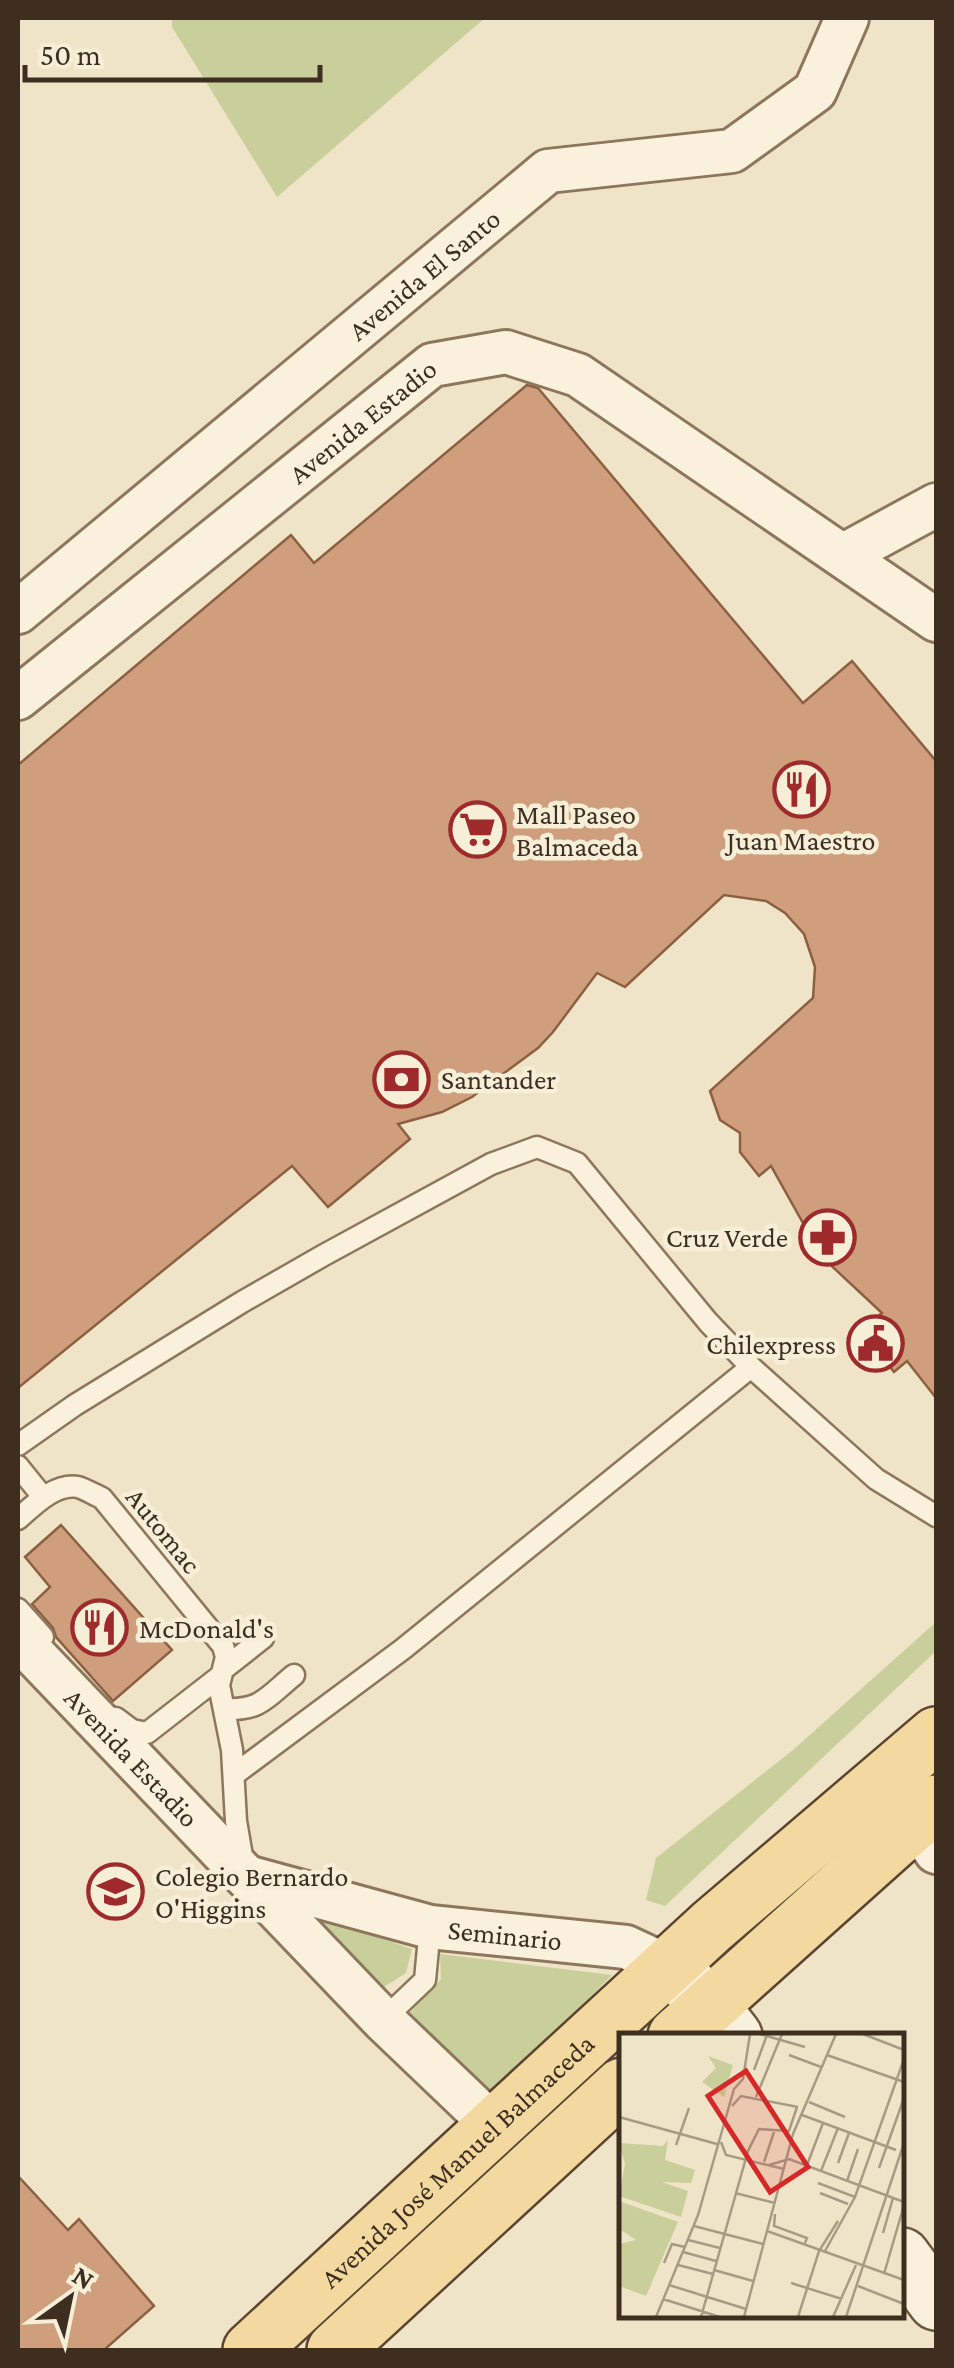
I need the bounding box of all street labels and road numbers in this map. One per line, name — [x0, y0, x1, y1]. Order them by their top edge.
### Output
street label: Avenida El Santo — [342, 203, 506, 347]
street label: Avenida Estadio — [283, 353, 443, 490]
street label: Automac — [120, 1481, 208, 1579]
street label: Avenida Estadio — [58, 1682, 205, 1833]
street label: Seminario — [446, 1914, 563, 1956]
street label: Avenida José Manuel Balmaceda — [314, 2028, 600, 2294]

